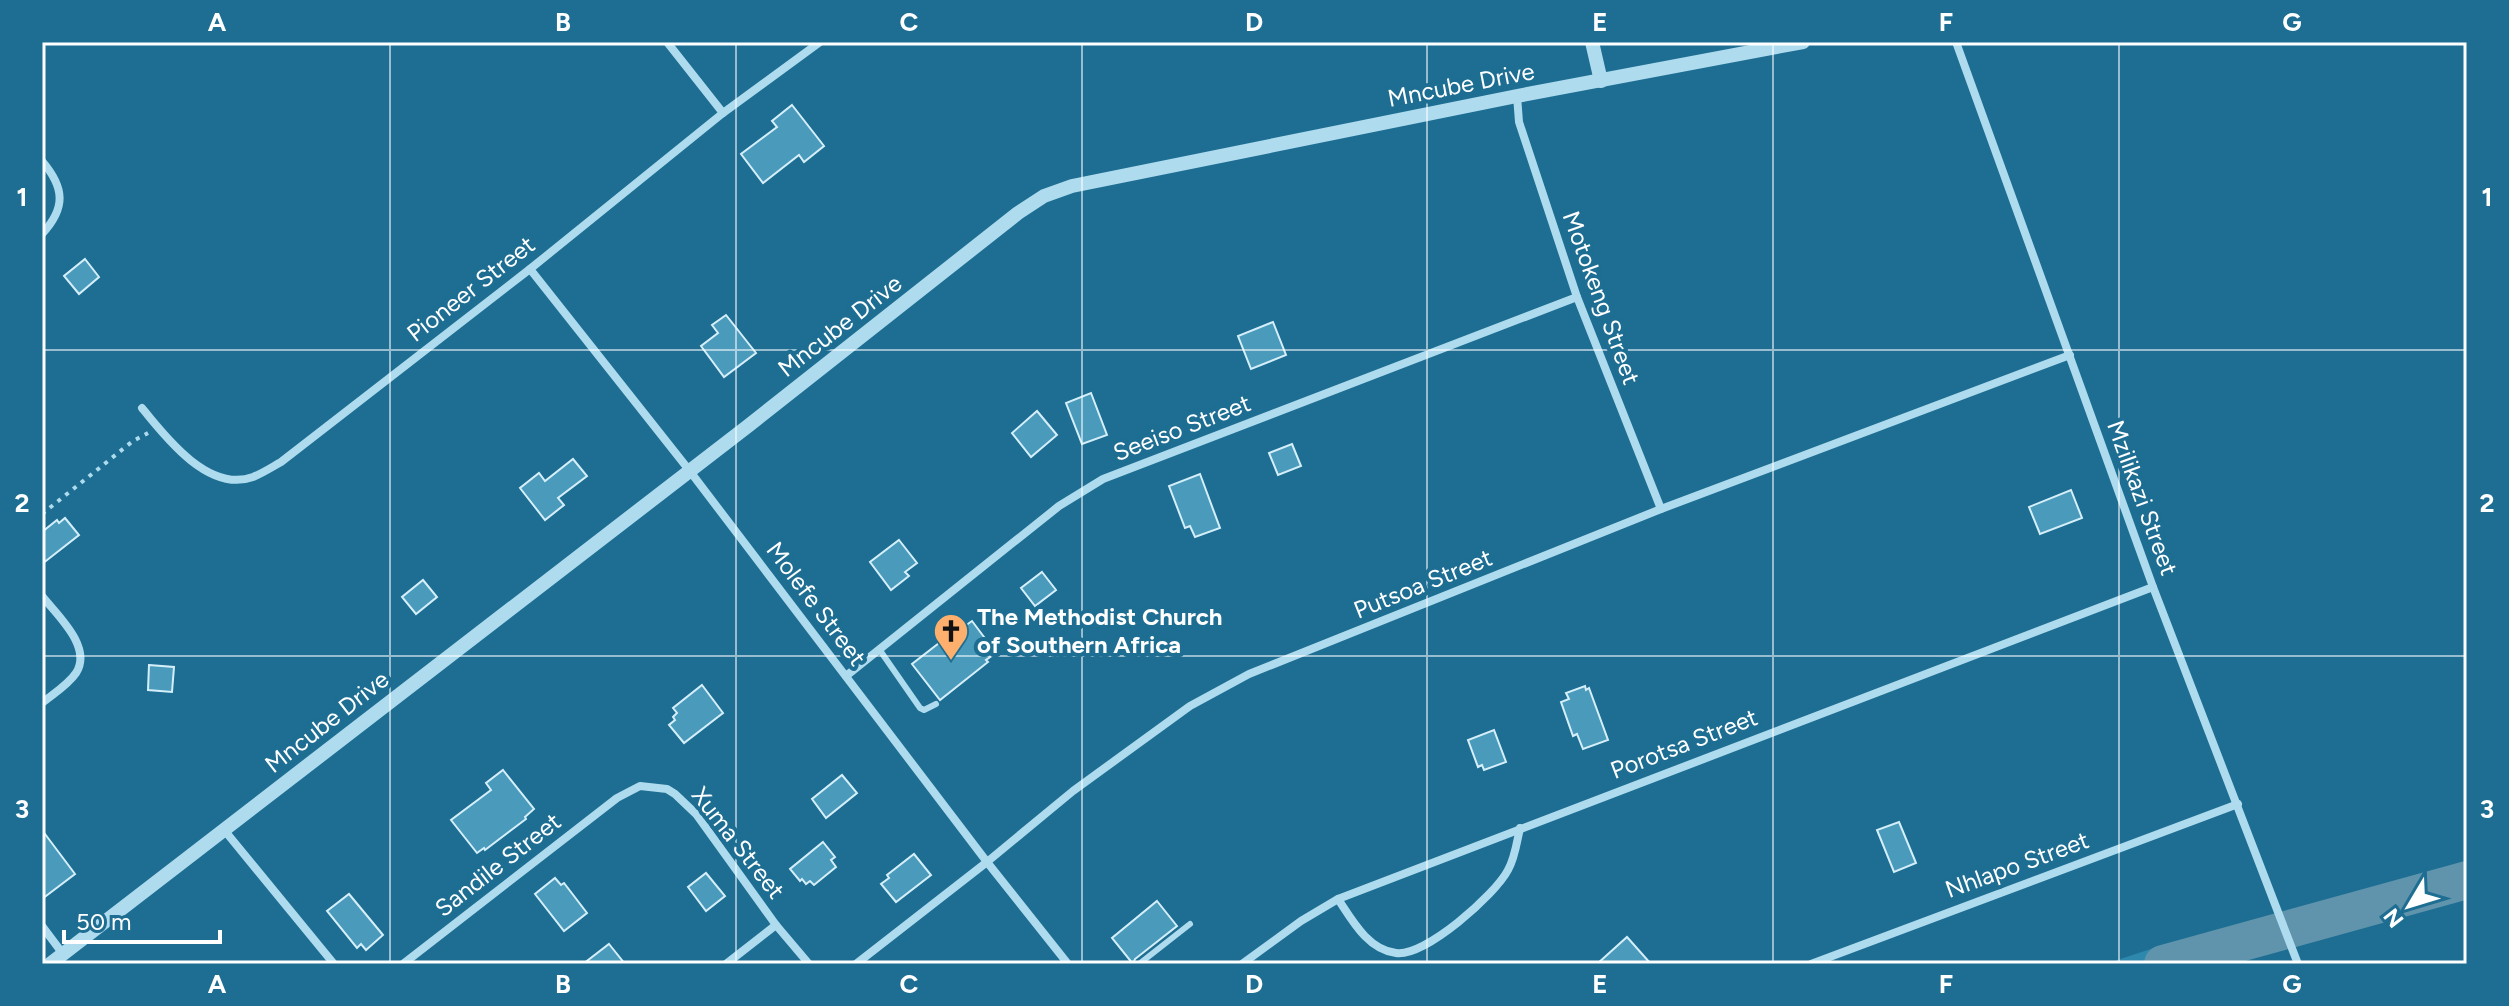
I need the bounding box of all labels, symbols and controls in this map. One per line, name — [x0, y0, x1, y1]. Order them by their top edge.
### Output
text: A — [208, 6, 227, 38]
text: B — [555, 6, 571, 38]
text: C — [900, 6, 919, 38]
text: D — [1245, 6, 1263, 38]
text: E — [1592, 6, 1608, 38]
text: F — [1939, 6, 1953, 38]
text: G — [2282, 6, 2302, 38]
street label: Mncube Drive — [1385, 56, 1537, 113]
text: 1 — [17, 181, 27, 213]
text: 1 — [2482, 181, 2492, 213]
street label: Motokeng Street — [1557, 207, 1646, 388]
street label: Pioneer Street — [401, 230, 540, 348]
street label: Mncube Drive — [772, 268, 907, 383]
street label: Seeiso Street — [1109, 388, 1255, 467]
street label: Mzilikazi Street — [2101, 416, 2184, 579]
text: 2 — [14, 487, 30, 519]
text: 2 — [2479, 487, 2495, 519]
street label: Molefe Street — [760, 536, 872, 671]
street label: Putsoa Street — [1349, 543, 1496, 624]
place label: The Methodist Church of Southern Africa — [977, 602, 1223, 659]
church icon: The Methodist Church of Southern Africa — [932, 612, 970, 662]
street label: Mncube Drive — [259, 664, 394, 779]
street label: Porotsa Street — [1606, 702, 1761, 785]
street label: Xuma Street — [686, 781, 791, 904]
text: 3 — [15, 793, 29, 825]
text: 3 — [2480, 793, 2494, 825]
street label: Sandile Street — [429, 807, 566, 923]
street label: Nhlapo Street — [1941, 825, 2093, 904]
north arrow — [2369, 866, 2449, 946]
scale bar — [64, 894, 220, 944]
text: N — [2378, 903, 2410, 933]
text: 50 m — [76, 907, 132, 936]
text: A — [208, 968, 227, 1000]
text: B — [555, 968, 571, 1000]
text: C — [900, 968, 919, 1000]
text: D — [1245, 968, 1263, 1000]
text: E — [1592, 968, 1608, 1000]
text: F — [1939, 968, 1953, 1000]
text: G — [2282, 968, 2302, 1000]

